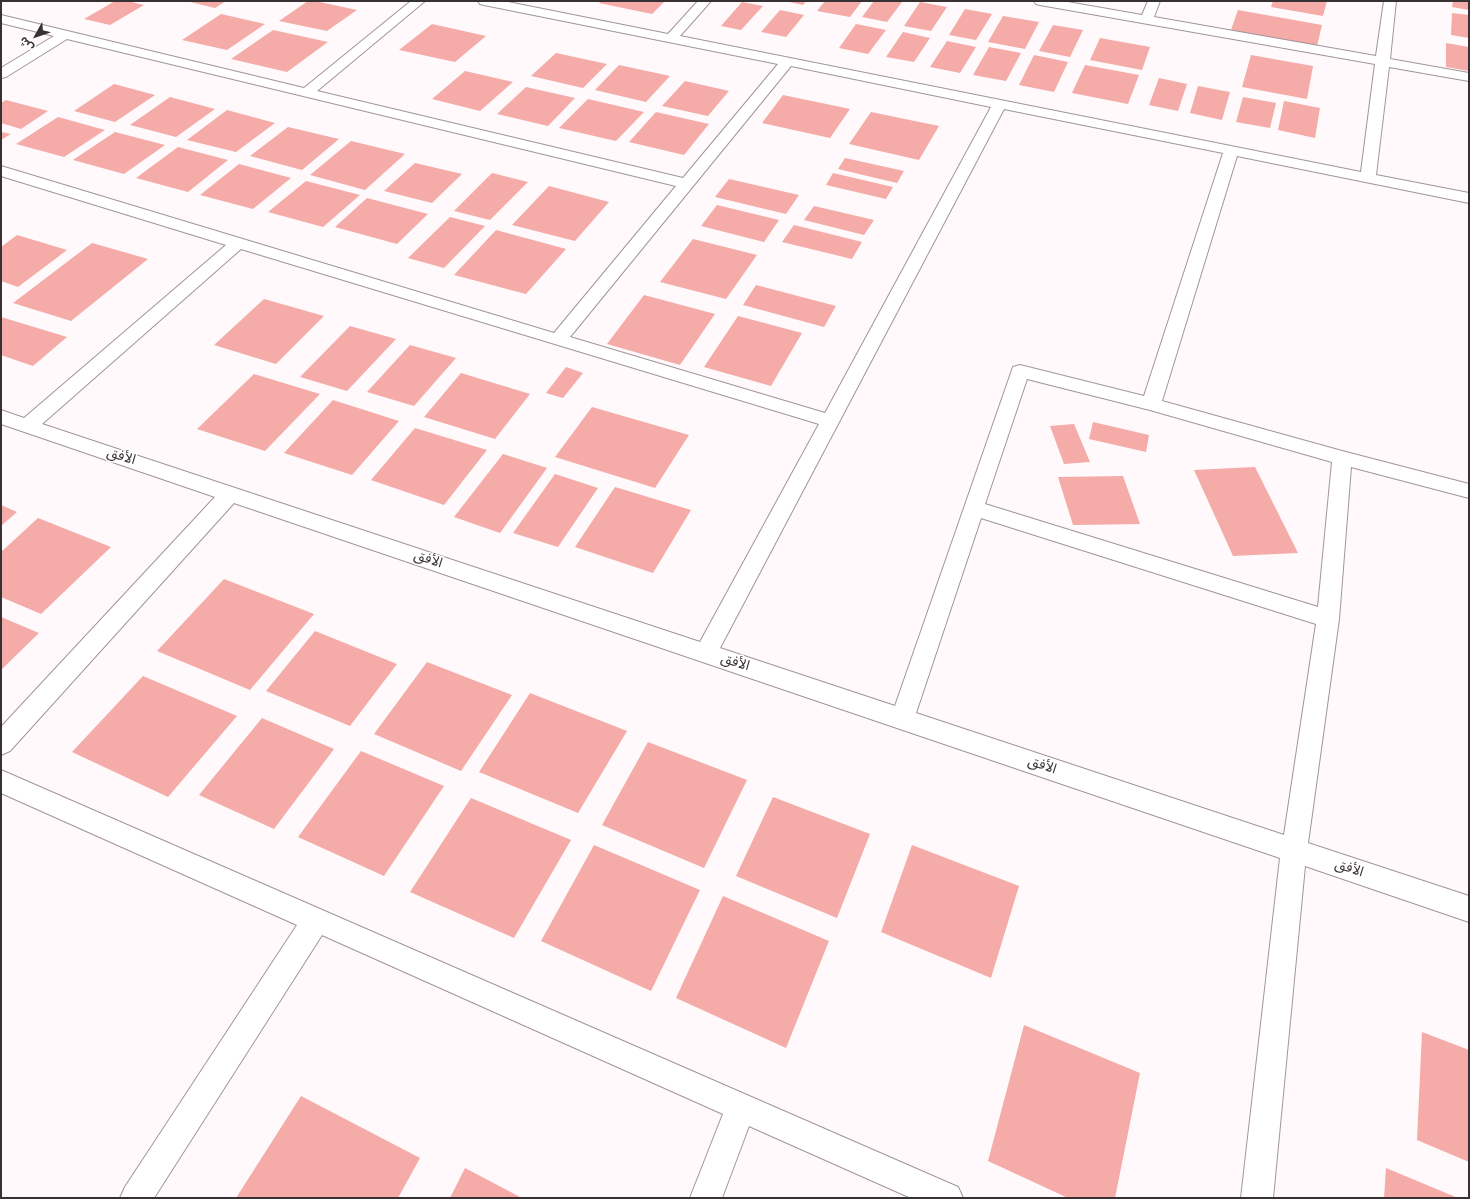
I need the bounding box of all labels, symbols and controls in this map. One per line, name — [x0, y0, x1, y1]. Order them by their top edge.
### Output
north arrow — [16, 16, 56, 56]
text: ش — [16, 33, 37, 55]
street label: الأفق — [105, 445, 137, 469]
street label: الأفق — [412, 547, 444, 573]
street label: الأفق — [719, 651, 751, 675]
street label: الأفق — [1026, 753, 1058, 779]
street label: الأفق — [1333, 856, 1365, 882]

